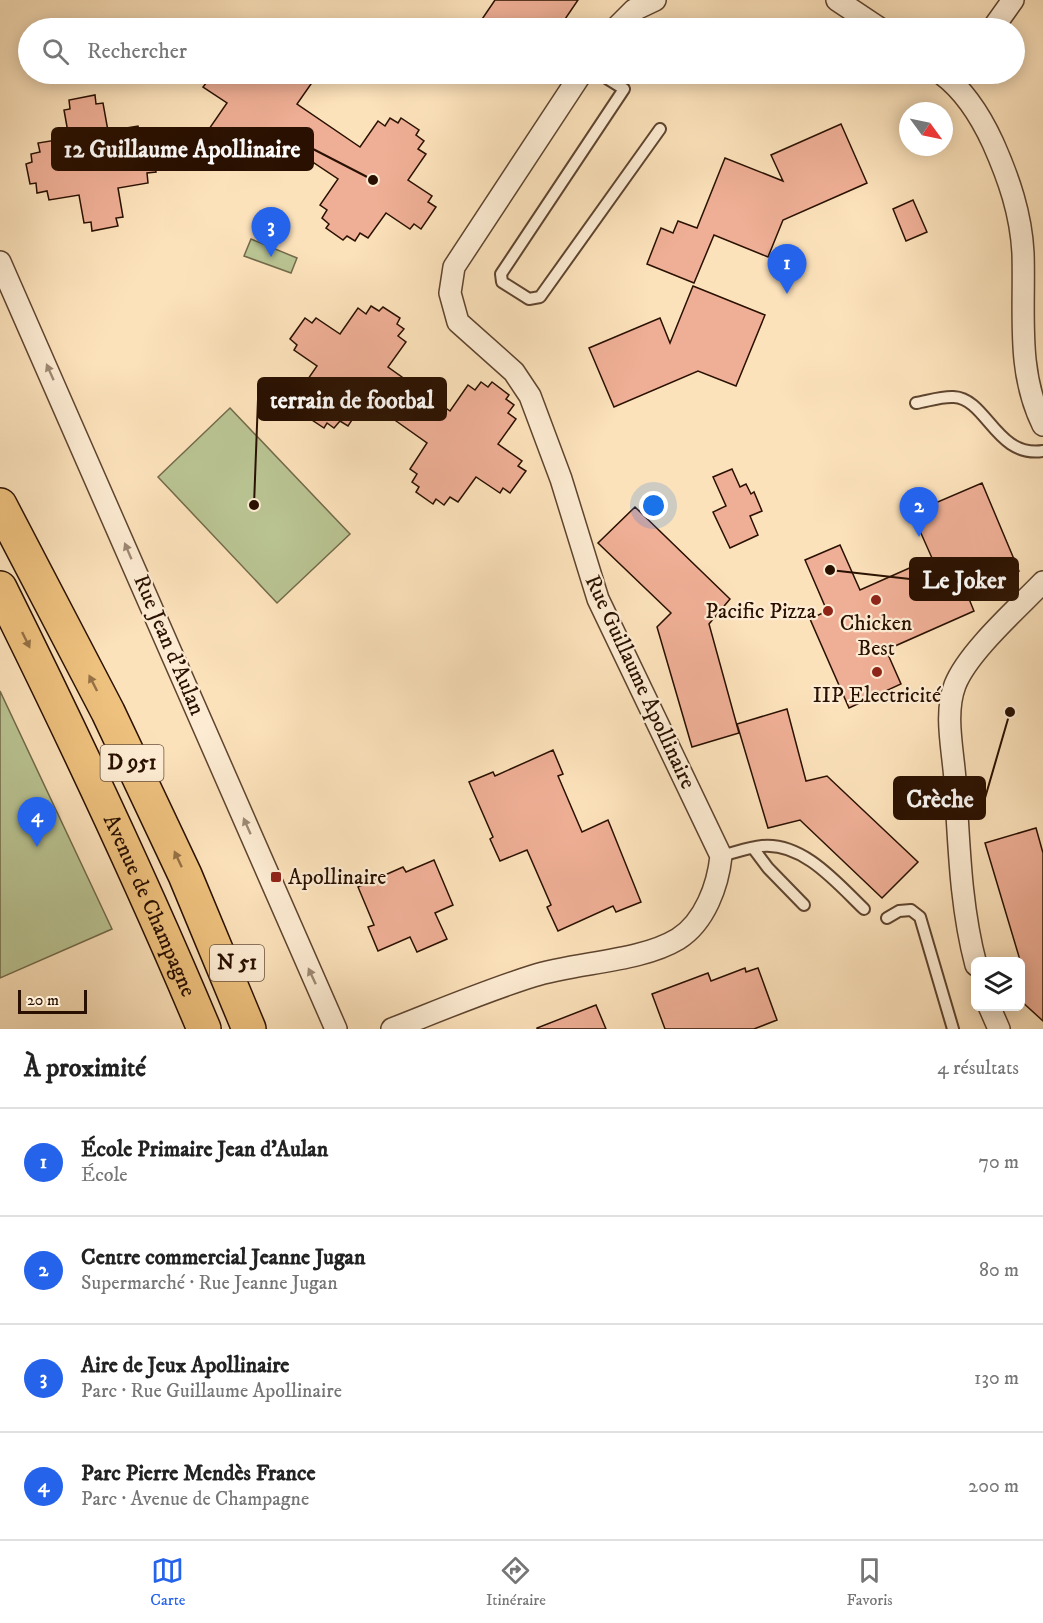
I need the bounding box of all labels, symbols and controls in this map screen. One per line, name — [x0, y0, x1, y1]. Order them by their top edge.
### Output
search box — [18, 18, 1025, 84]
icon: search — [39, 35, 72, 68]
text: Rechercher — [87, 38, 187, 65]
north arrow — [899, 102, 953, 156]
callout: 12 Guillaume Apollinaire — [52, 128, 313, 170]
text: 12 Guillaume Apollinaire — [64, 135, 300, 165]
pin: 3 — [252, 208, 290, 257]
pin: 1 — [768, 244, 806, 294]
one-way arrow — [45, 363, 55, 381]
callout: terrain de footbal — [258, 378, 446, 420]
text: terrain de footbal — [270, 386, 435, 416]
pin: 2 — [900, 488, 938, 537]
your location — [639, 491, 668, 520]
one-way arrow — [123, 541, 133, 559]
callout: Le Joker — [910, 558, 1018, 600]
text: Le Joker — [922, 566, 1007, 596]
street label: Rue Jean d'Aulan — [127, 571, 211, 720]
street label: Rue Guillaume Apollinaire — [579, 571, 701, 793]
marker: Chicken Best — [869, 593, 883, 607]
place label: Pacific Pizza — [705, 598, 817, 625]
marker: Pacific Pizza — [821, 604, 835, 618]
place label: Chicken Best — [840, 610, 913, 662]
one-way arrow — [21, 632, 31, 649]
marker: IIP Electricité — [870, 665, 884, 679]
one-way arrow — [88, 675, 98, 692]
place label: IIP Electricité — [813, 682, 941, 709]
road number: D 951 — [100, 745, 164, 781]
callout: Crèche — [894, 777, 985, 819]
text: Crèche — [906, 785, 974, 815]
pin: 4 — [18, 798, 57, 847]
street label: Avenue de Champagne — [97, 810, 202, 1001]
one-way arrow — [242, 816, 252, 834]
one-way arrow — [173, 850, 182, 867]
place label: Apollinaire — [288, 864, 386, 891]
marker: Apollinaire — [269, 870, 283, 884]
road number: N 51 — [210, 945, 264, 981]
map controls — [971, 957, 1025, 1011]
button: layers — [971, 957, 1025, 1011]
one-way arrow — [307, 967, 316, 984]
scale bar — [18, 987, 87, 1014]
text: 20 m — [27, 990, 59, 1010]
text: À proximité — [24, 1052, 146, 1085]
text: 4 résultats — [937, 1056, 1019, 1081]
text: École Primaire Jean d'Aulan — [81, 1136, 328, 1163]
text: 1 — [40, 1150, 47, 1175]
text: 70 m — [978, 1150, 1019, 1175]
text: École — [81, 1163, 128, 1188]
text: Centre commercial Jeanne Jugan — [81, 1244, 365, 1271]
text: 2 — [39, 1258, 48, 1283]
text: 80 m — [979, 1258, 1019, 1283]
text: Supermarché · Rue Jeanne Jugan — [81, 1271, 338, 1296]
text: Aire de Jeux Apollinaire — [81, 1352, 289, 1379]
text: 3 — [40, 1366, 47, 1391]
text: 130 m — [974, 1366, 1019, 1391]
text: Parc · Rue Guillaume Apollinaire — [81, 1379, 342, 1404]
text: Parc Pierre Mendès France — [81, 1460, 316, 1487]
text: 4 — [38, 1474, 49, 1499]
text: 200 m — [968, 1474, 1019, 1499]
text: Parc · Avenue de Champagne — [81, 1487, 309, 1512]
tab: Carte — [150, 1554, 185, 1610]
tab: Itinéraire — [486, 1554, 546, 1610]
tab: Favoris — [847, 1554, 893, 1610]

